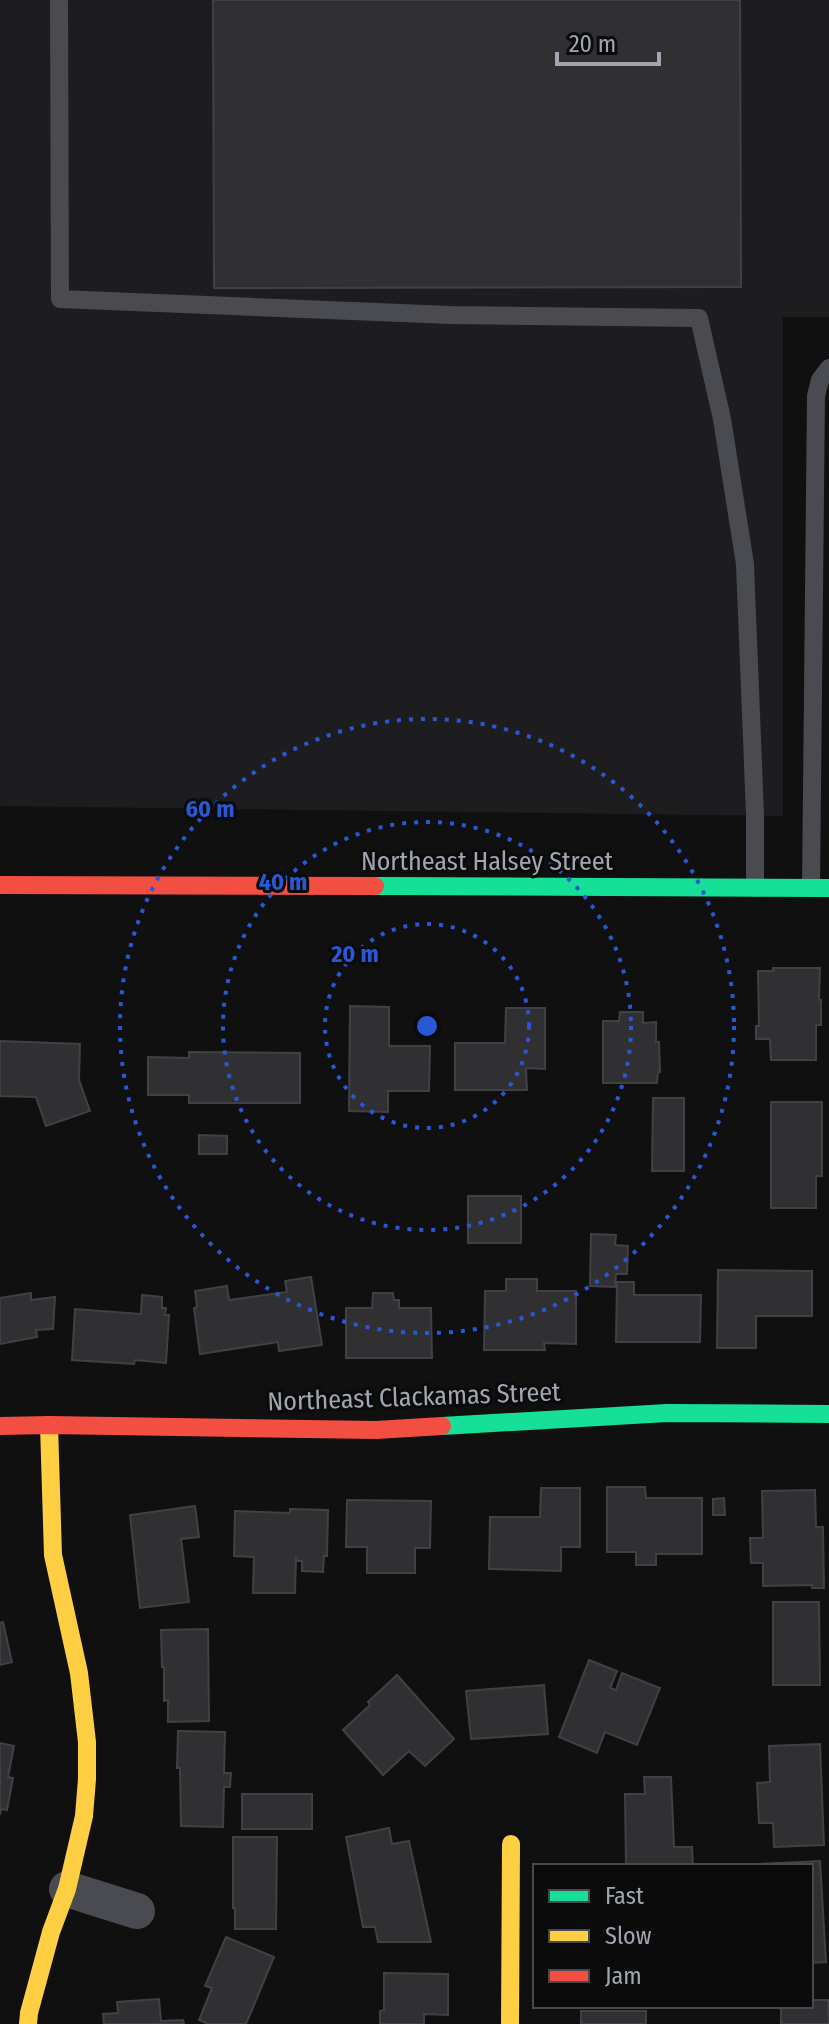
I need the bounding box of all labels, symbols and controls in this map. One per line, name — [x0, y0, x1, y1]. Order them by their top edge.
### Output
scale bar — [557, 16, 659, 66]
text: 20 m — [569, 30, 616, 58]
text: 60 m — [186, 795, 234, 823]
street label: Northeast Halsey Street — [361, 846, 614, 877]
text: 40 m — [259, 868, 307, 896]
text: 20 m — [330, 940, 379, 968]
centre of rings — [413, 1012, 441, 1040]
street label: Northeast Clackamas Street — [267, 1376, 562, 1418]
legend — [533, 1864, 813, 2008]
text: Fast — [605, 1882, 644, 1910]
text: Slow — [605, 1922, 652, 1950]
text: Jam — [605, 1962, 642, 1990]

